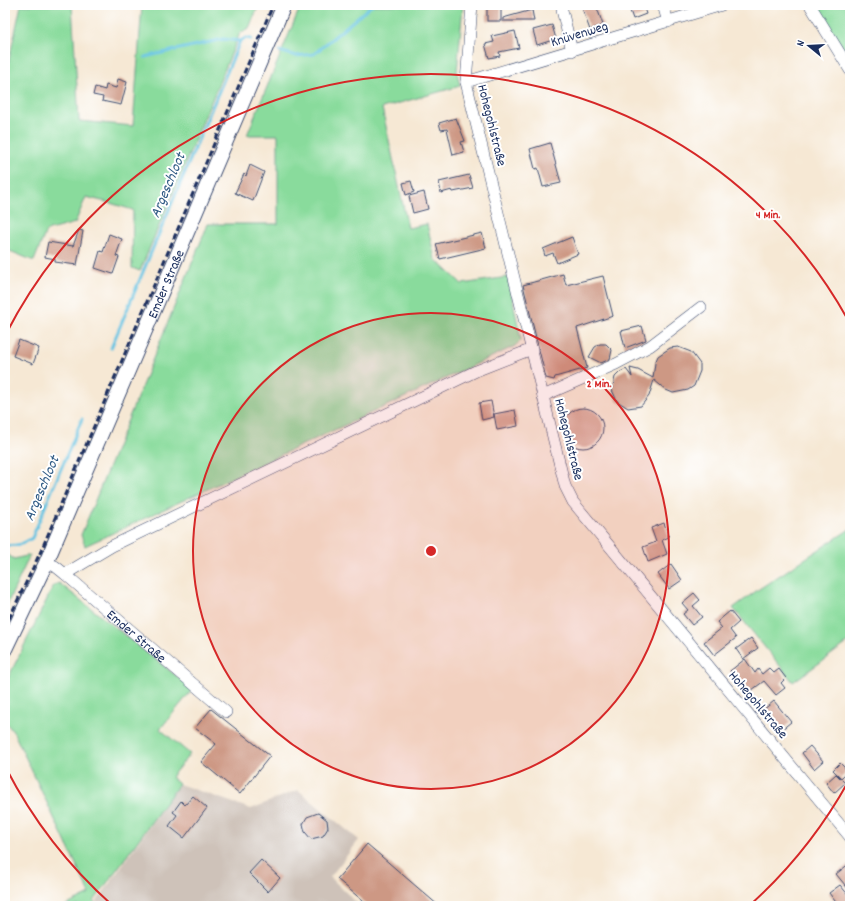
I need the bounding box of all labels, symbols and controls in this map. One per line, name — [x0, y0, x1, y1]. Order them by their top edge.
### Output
street label: Knüvenweg — [549, 17, 611, 53]
north arrow — [789, 26, 829, 66]
text: N — [793, 38, 810, 49]
street label: Hohegohlstraße — [471, 82, 511, 169]
water label: Argeschloot — [145, 149, 193, 222]
text: 4 Min. — [756, 207, 780, 224]
street label: Emder Straße — [143, 247, 191, 322]
text: 2 Min. — [587, 376, 611, 393]
street label: Hohegohlstraße — [548, 396, 588, 483]
water label: Argeschloot — [19, 452, 67, 525]
centre of rings — [424, 544, 438, 558]
street label: Emder Straße — [101, 606, 170, 669]
street label: Hohegohlstraße — [723, 667, 792, 744]

